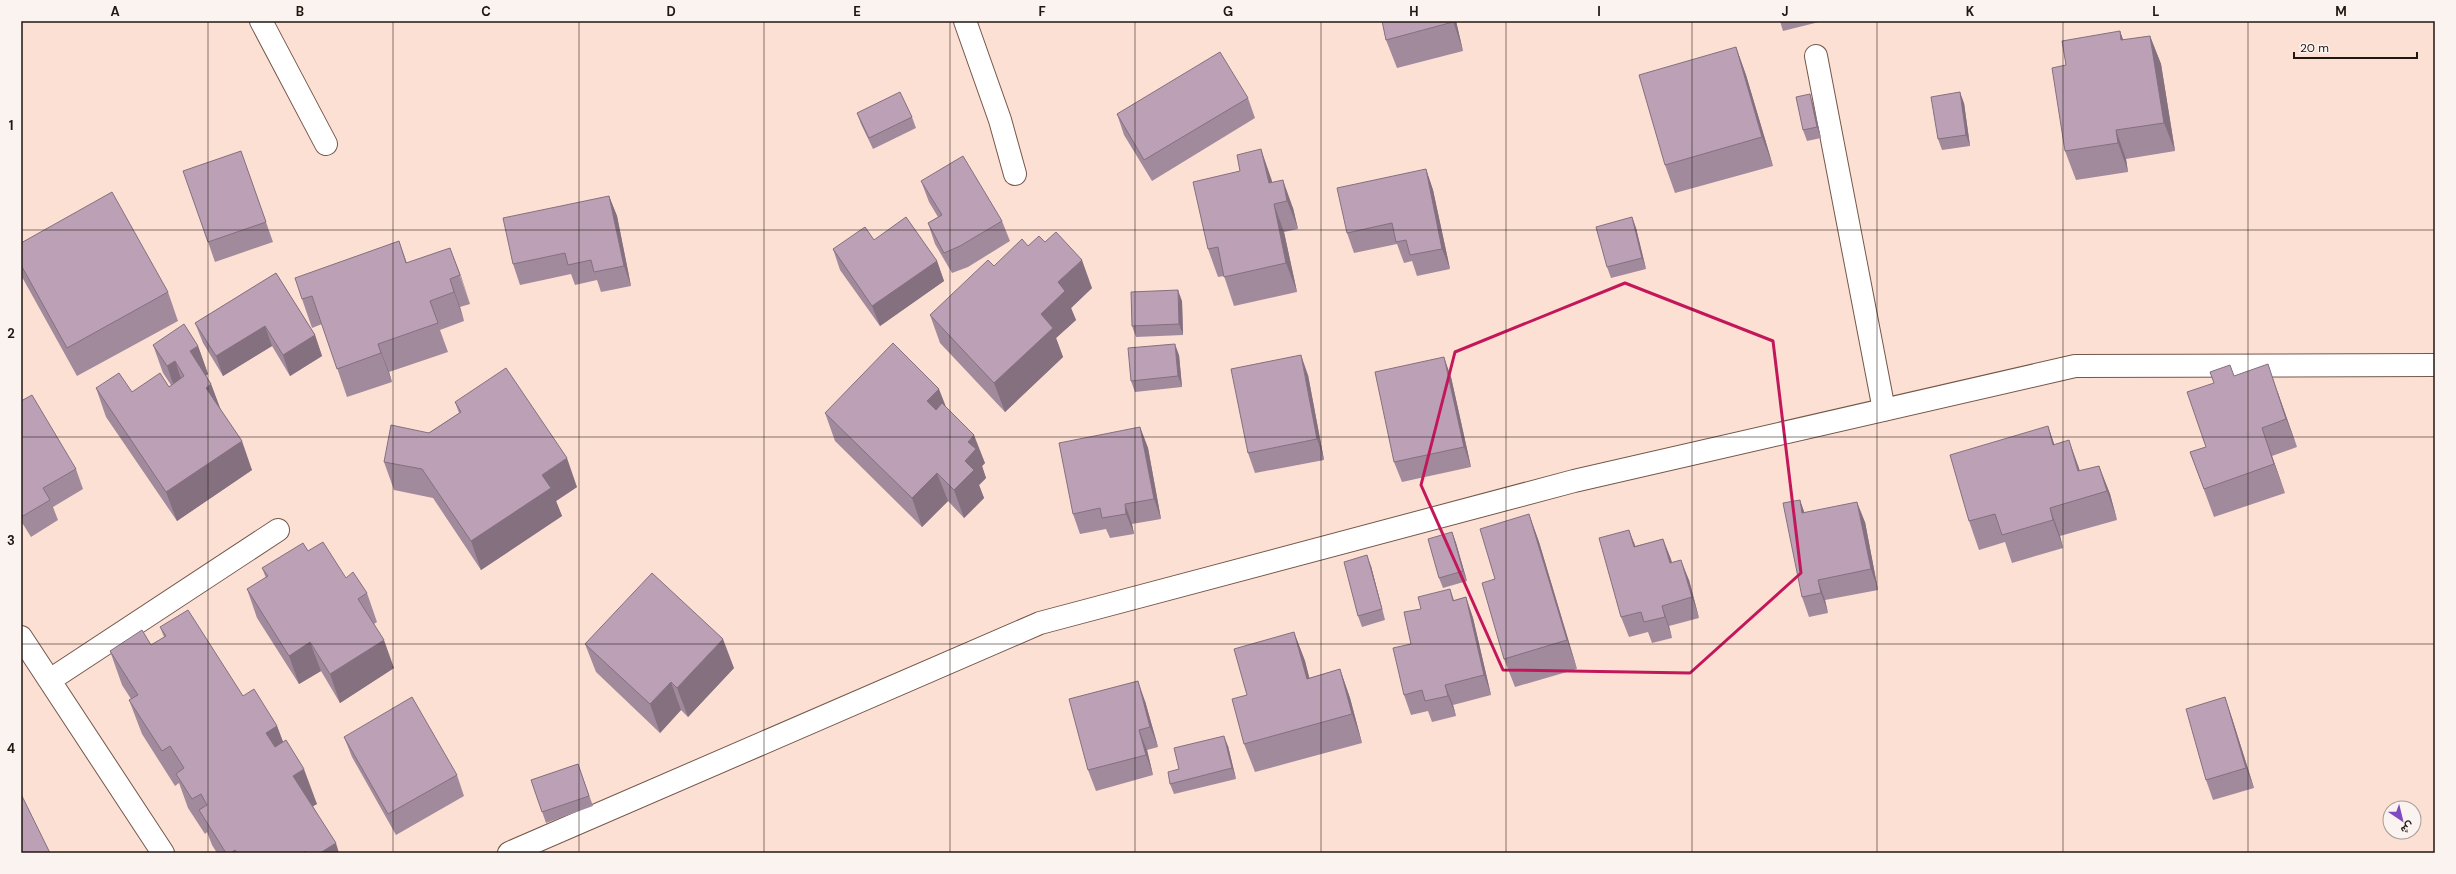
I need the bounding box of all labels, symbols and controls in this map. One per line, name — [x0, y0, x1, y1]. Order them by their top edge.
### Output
text: A — [110, 3, 120, 20]
text: B — [296, 3, 304, 20]
text: C — [481, 3, 491, 20]
text: D — [666, 3, 676, 20]
text: E — [853, 3, 861, 20]
text: F — [1038, 3, 1046, 20]
text: G — [1223, 3, 1233, 20]
text: H — [1409, 3, 1419, 20]
text: I — [1597, 3, 1601, 20]
text: J — [1781, 3, 1789, 20]
text: K — [1966, 3, 1975, 20]
text: L — [2152, 3, 2160, 20]
text: M — [2335, 3, 2347, 20]
scale bar — [2294, 34, 2417, 60]
text: 20 m — [2300, 40, 2329, 56]
text: 1 — [9, 117, 13, 134]
text: 2 — [7, 325, 15, 342]
text: 3 — [7, 532, 15, 549]
text: 4 — [7, 740, 15, 757]
north arrow — [2382, 800, 2422, 840]
text: ش — [2398, 819, 2417, 838]

